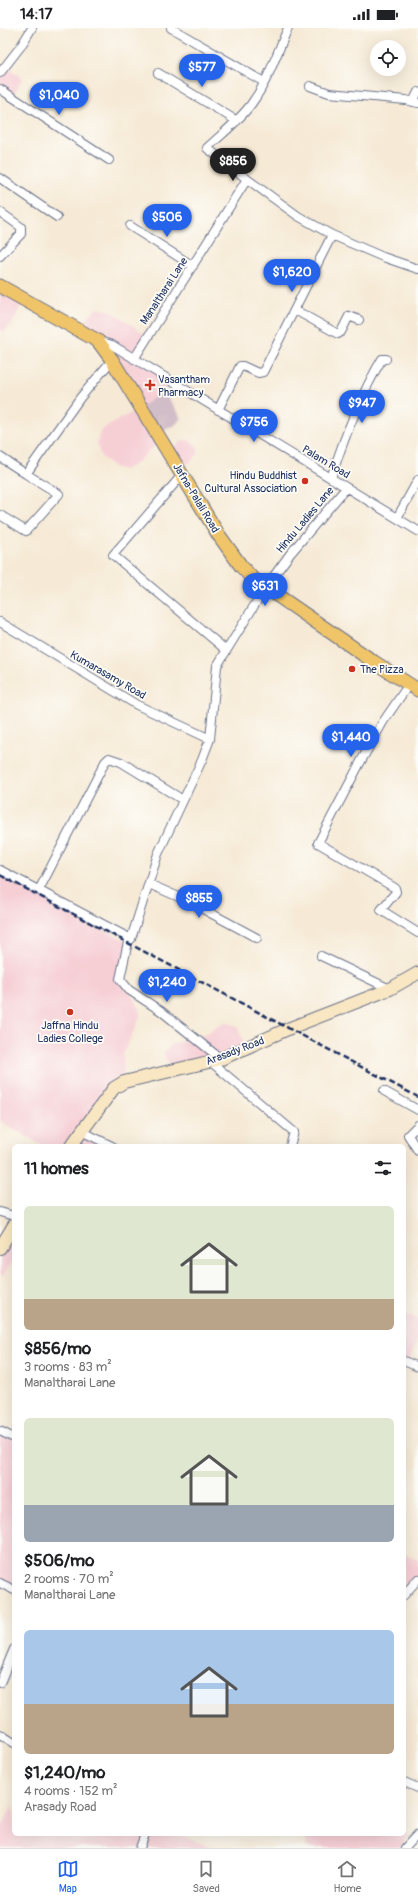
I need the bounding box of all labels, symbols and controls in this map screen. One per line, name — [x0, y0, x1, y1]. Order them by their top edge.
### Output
text: 14:17 — [20, 5, 52, 24]
map controls — [370, 40, 406, 76]
button: locate — [370, 40, 406, 76]
pin: $577 — [178, 54, 226, 88]
text: $577 — [188, 59, 216, 75]
pin: $1,040 — [26, 82, 92, 116]
text: $1,040 — [39, 87, 79, 103]
pin: $856 — [209, 148, 257, 182]
text: $856 — [219, 153, 247, 169]
pin: $506 — [143, 204, 191, 238]
text: $506 — [152, 209, 182, 225]
street label: Manaltharai Lane — [137, 255, 191, 327]
pin: $1,620 — [259, 259, 325, 293]
text: $1,620 — [272, 264, 312, 280]
place label: Vasantham Pharmacy — [158, 373, 210, 399]
marker: Vasantham Pharmacy — [145, 380, 155, 390]
pin: $947 — [338, 390, 386, 424]
text: $947 — [348, 395, 376, 411]
pin: $756 — [230, 409, 278, 443]
text: $756 — [240, 414, 268, 430]
street label: Palam Road — [300, 443, 352, 481]
street label: Jafna-Palali Road — [170, 461, 222, 535]
place label: Hindu Buddhist Cultural Association — [204, 469, 298, 495]
marker: Hindu Buddhist Cultural Association — [300, 476, 310, 486]
street label: Hindu Ladies Lane — [274, 484, 337, 556]
pin: $631 — [241, 573, 289, 607]
text: $631 — [252, 578, 278, 594]
street label: Kumarasamy Road — [68, 648, 148, 702]
place label: The Pizza — [360, 663, 404, 676]
marker: The Pizza — [347, 664, 357, 674]
pin: $1,440 — [318, 724, 384, 758]
text: $1,440 — [331, 729, 371, 745]
pin: $855 — [175, 885, 223, 919]
text: $855 — [185, 890, 213, 906]
pin: $1,240 — [134, 969, 200, 1003]
text: $1,240 — [147, 974, 187, 990]
marker: Jaffna Hindu Ladies College — [65, 1007, 75, 1017]
place label: Jaffna Hindu Ladies College — [37, 1019, 103, 1045]
street label: Arasady Road — [204, 1034, 266, 1068]
icon: filters — [372, 1157, 394, 1179]
text: 11 homes — [24, 1158, 89, 1179]
icon: home — [173, 1232, 245, 1304]
text: $856/mo — [24, 1338, 91, 1359]
text: 3 rooms · 83 m² — [24, 1359, 112, 1375]
text: Manaltharai Lane — [24, 1375, 115, 1391]
icon: home — [173, 1444, 245, 1516]
text: $506/mo — [24, 1550, 94, 1571]
text: 2 rooms · 70 m² — [24, 1571, 114, 1587]
text: Manaltharai Lane — [24, 1587, 115, 1603]
icon: home — [173, 1656, 245, 1728]
text: $1,240/mo — [24, 1762, 105, 1783]
text: 4 rooms · 152 m² — [24, 1783, 118, 1799]
text: Arasady Road — [24, 1799, 97, 1815]
tab: Map — [57, 1858, 79, 1895]
tab: Saved — [192, 1858, 220, 1895]
tab: Home — [333, 1858, 361, 1895]

